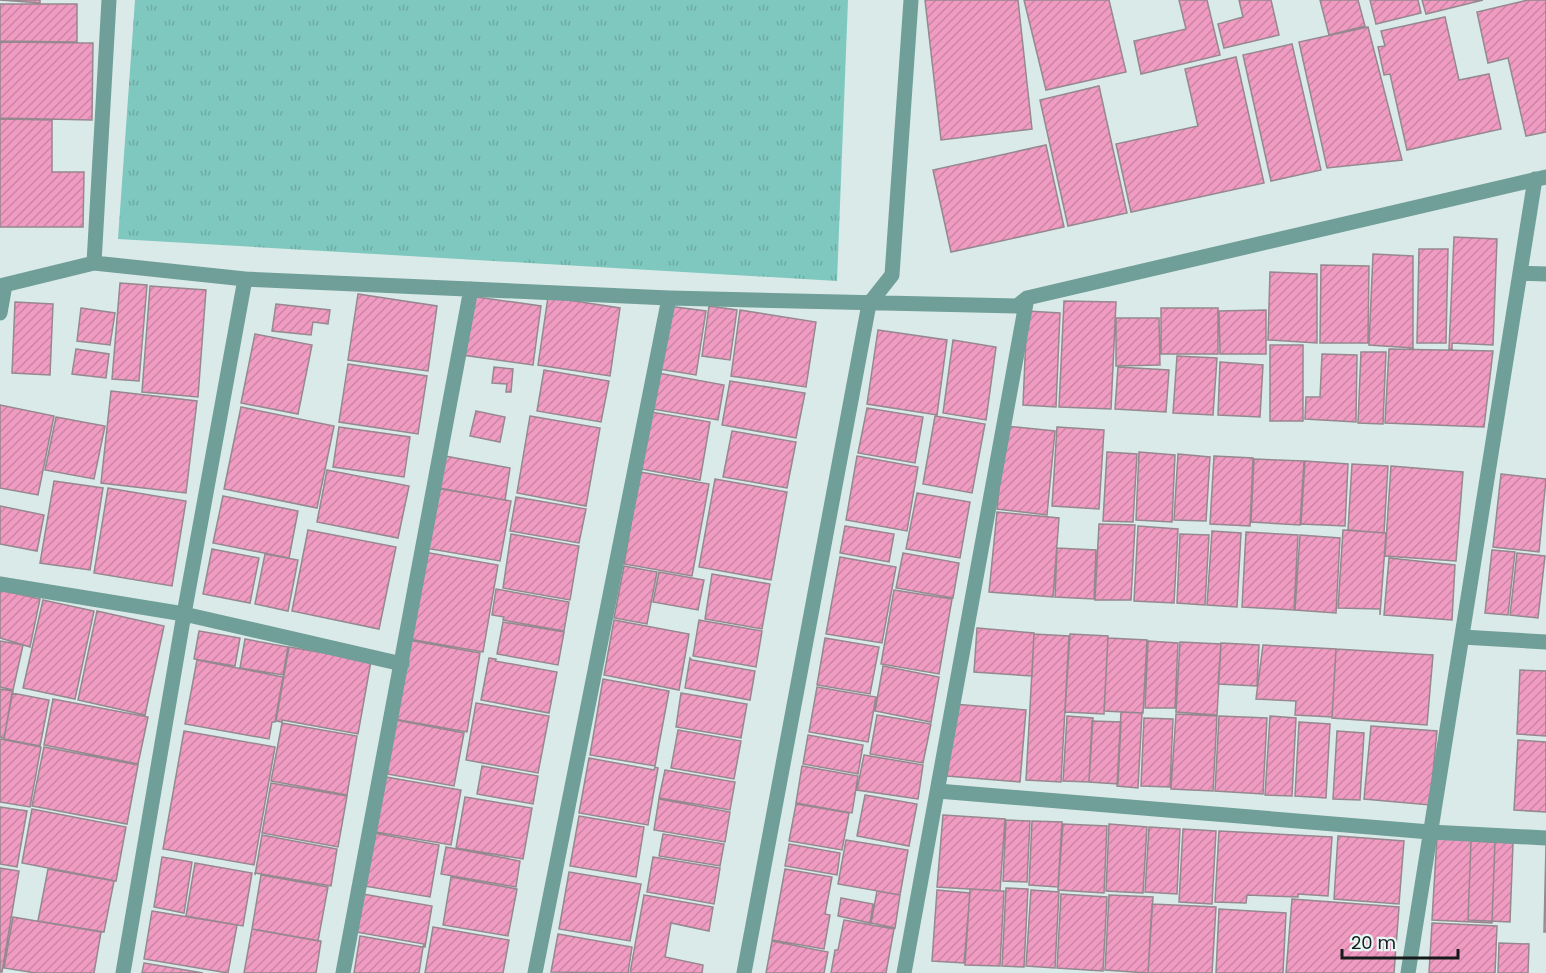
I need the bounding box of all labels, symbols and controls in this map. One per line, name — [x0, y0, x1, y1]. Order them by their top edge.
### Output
scale bar — [1342, 922, 1458, 960]
text: 20 m — [1351, 930, 1396, 955]

